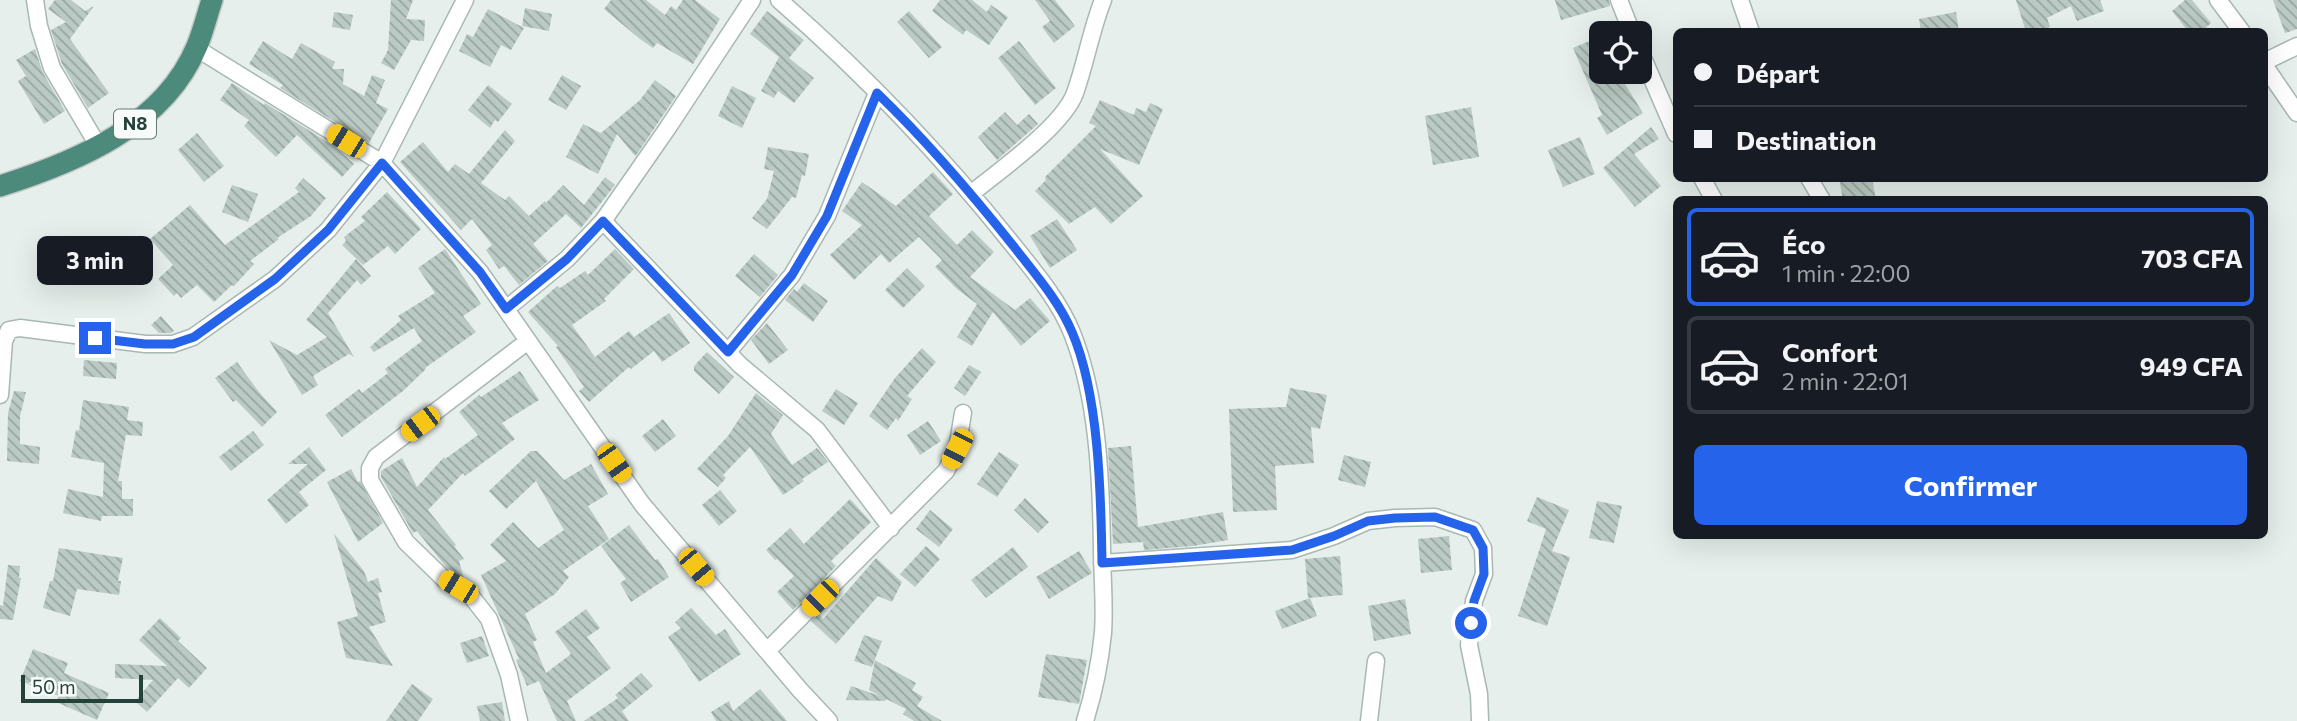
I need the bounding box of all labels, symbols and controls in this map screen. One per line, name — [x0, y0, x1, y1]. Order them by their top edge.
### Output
map controls — [1589, 21, 1652, 84]
button: locate — [1589, 21, 1652, 84]
text: Départ — [1736, 57, 1820, 88]
road number: N8 — [114, 110, 156, 139]
car — [323, 121, 370, 161]
text: Destination — [1736, 124, 1877, 155]
icon: car — [1698, 226, 1761, 289]
text: Éco — [1782, 228, 1826, 259]
callout: 3 min — [37, 236, 153, 286]
text: 703 CFA — [2141, 242, 2243, 273]
text: 3 min — [66, 246, 124, 274]
text: 1 min · 22:00 — [1782, 259, 1911, 287]
route end — [79, 322, 111, 354]
icon: car — [1698, 334, 1761, 397]
text: Confort — [1782, 336, 1878, 367]
text: 949 CFA — [2140, 350, 2243, 381]
text: 2 min · 22:01 — [1782, 367, 1908, 395]
car — [397, 403, 444, 445]
car — [939, 426, 976, 472]
car — [594, 440, 635, 486]
button: Confirmer — [1694, 445, 2247, 525]
car — [675, 544, 718, 590]
car — [435, 567, 482, 607]
car — [798, 576, 843, 620]
route start — [1455, 607, 1487, 639]
scale bar — [21, 672, 144, 704]
text: 50 m — [32, 675, 76, 698]

